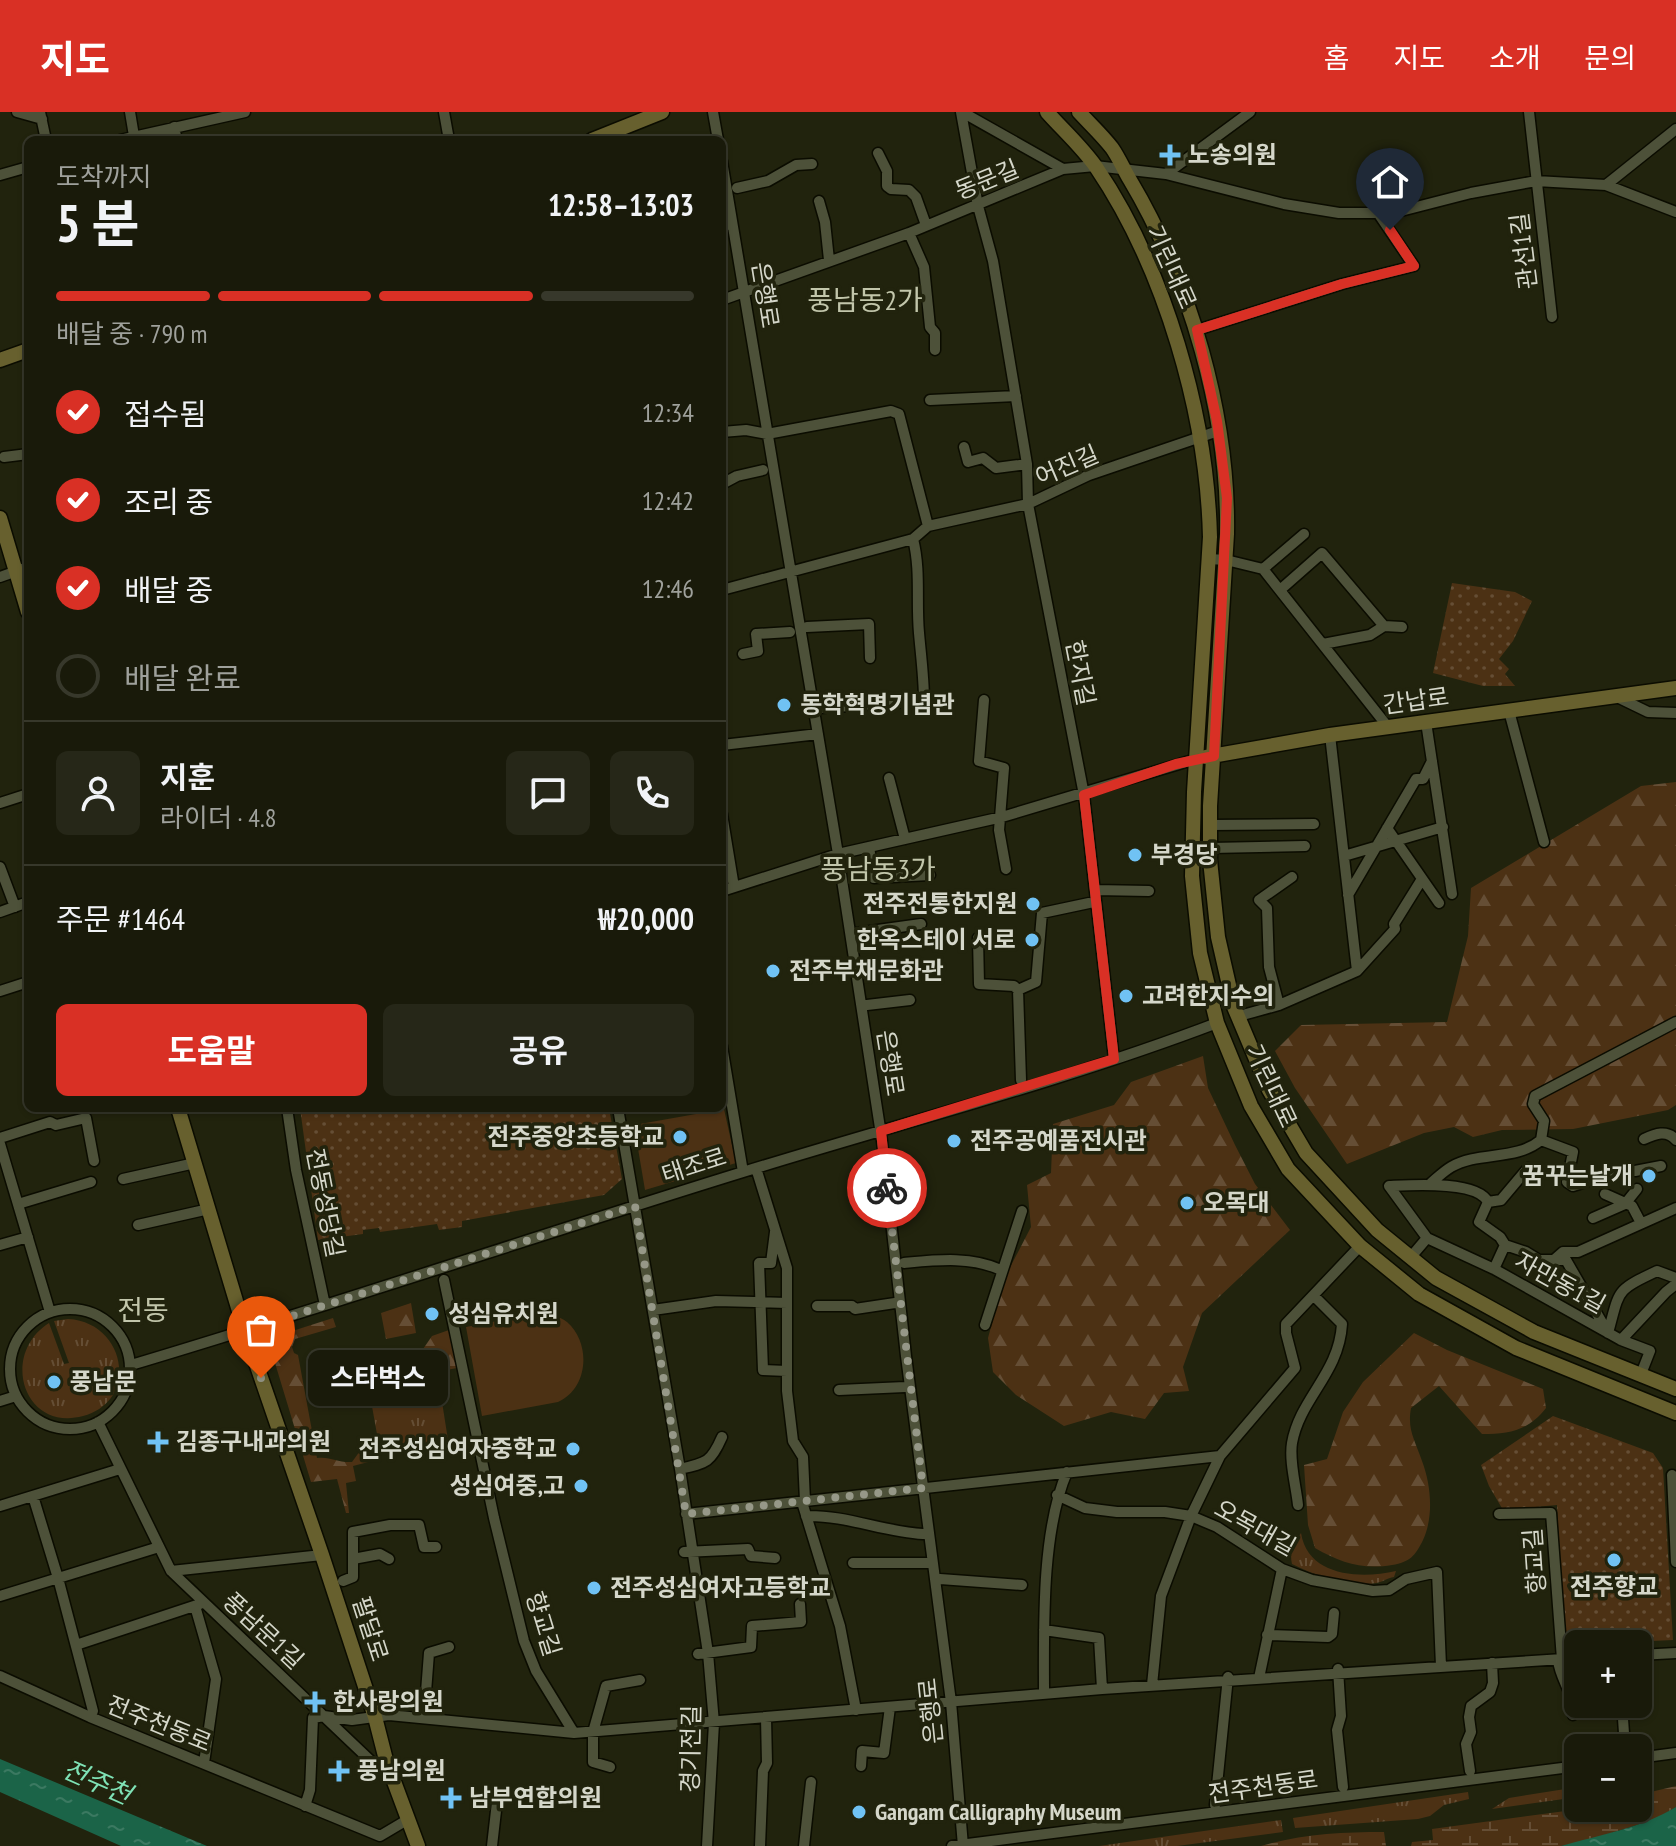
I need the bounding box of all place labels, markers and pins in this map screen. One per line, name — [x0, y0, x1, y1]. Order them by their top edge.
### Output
place label: 노송의원 — [1188, 139, 1276, 170]
marker: 노송의원 — [1159, 144, 1181, 166]
pin — [1356, 148, 1424, 230]
place label: 동학혁명기념관 — [800, 689, 955, 720]
marker: 동학혁명기념관 — [775, 696, 793, 714]
place label: 부경당 — [1151, 839, 1217, 870]
marker: 부경당 — [1126, 846, 1144, 864]
place label: 전주전통한지원 — [862, 888, 1017, 919]
marker: 전주전통한지원 — [1024, 895, 1042, 913]
place label: 한옥스테이 서로 — [857, 924, 1016, 955]
marker: 한옥스테이 서로 — [1023, 931, 1041, 949]
place label: 전주부채문화관 — [789, 955, 944, 986]
marker: 전주부채문화관 — [764, 962, 782, 980]
place label: 고려한지수의 — [1142, 980, 1274, 1011]
marker: 고려한지수의 — [1117, 987, 1135, 1005]
place label: 전주중앙초등학교 — [487, 1121, 664, 1152]
place label: 전주공예품전시관 — [970, 1125, 1147, 1156]
marker: 전주중앙초등학교 — [671, 1128, 689, 1146]
marker: 전주공예품전시관 — [945, 1132, 963, 1150]
place label: 꿈꾸는날개 — [1523, 1160, 1633, 1191]
marker: 꿈꾸는날개 — [1640, 1167, 1658, 1185]
place label: 오목대 — [1203, 1187, 1269, 1218]
marker: 오목대 — [1178, 1194, 1196, 1212]
pin — [227, 1296, 295, 1378]
place label: 성심유치원 — [448, 1298, 558, 1329]
marker: 성심유치원 — [423, 1305, 441, 1323]
callout: 스타벅스 — [309, 1350, 449, 1406]
place label: 풍남문 — [70, 1366, 136, 1397]
marker: 풍남문 — [45, 1373, 63, 1391]
place label: 김종구내과의원 — [176, 1426, 331, 1457]
marker: 김종구내과의원 — [147, 1431, 169, 1453]
place label: 전주성심여자중학교 — [358, 1433, 557, 1464]
marker: 전주성심여자중학교 — [564, 1440, 582, 1458]
place label: 성심여중,고 — [449, 1470, 565, 1501]
marker: 성심여중,고 — [572, 1477, 590, 1495]
marker: 전주향교 — [1605, 1551, 1623, 1569]
place label: 전주향교 — [1570, 1571, 1658, 1602]
place label: 전주성심여자고등학교 — [610, 1572, 831, 1603]
marker: 전주성심여자고등학교 — [585, 1579, 603, 1597]
place label: 한사랑의원 — [333, 1686, 443, 1717]
marker: 한사랑의원 — [304, 1691, 326, 1713]
place label: 풍남의원 — [357, 1755, 445, 1786]
marker: 풍남의원 — [328, 1760, 350, 1782]
place label: 남부연합의원 — [469, 1782, 601, 1813]
marker: 남부연합의원 — [440, 1787, 462, 1809]
place label: Gangam Calligraphy Museum — [875, 1796, 1121, 1827]
marker: Gangam Calligraphy Museum — [850, 1803, 868, 1821]

